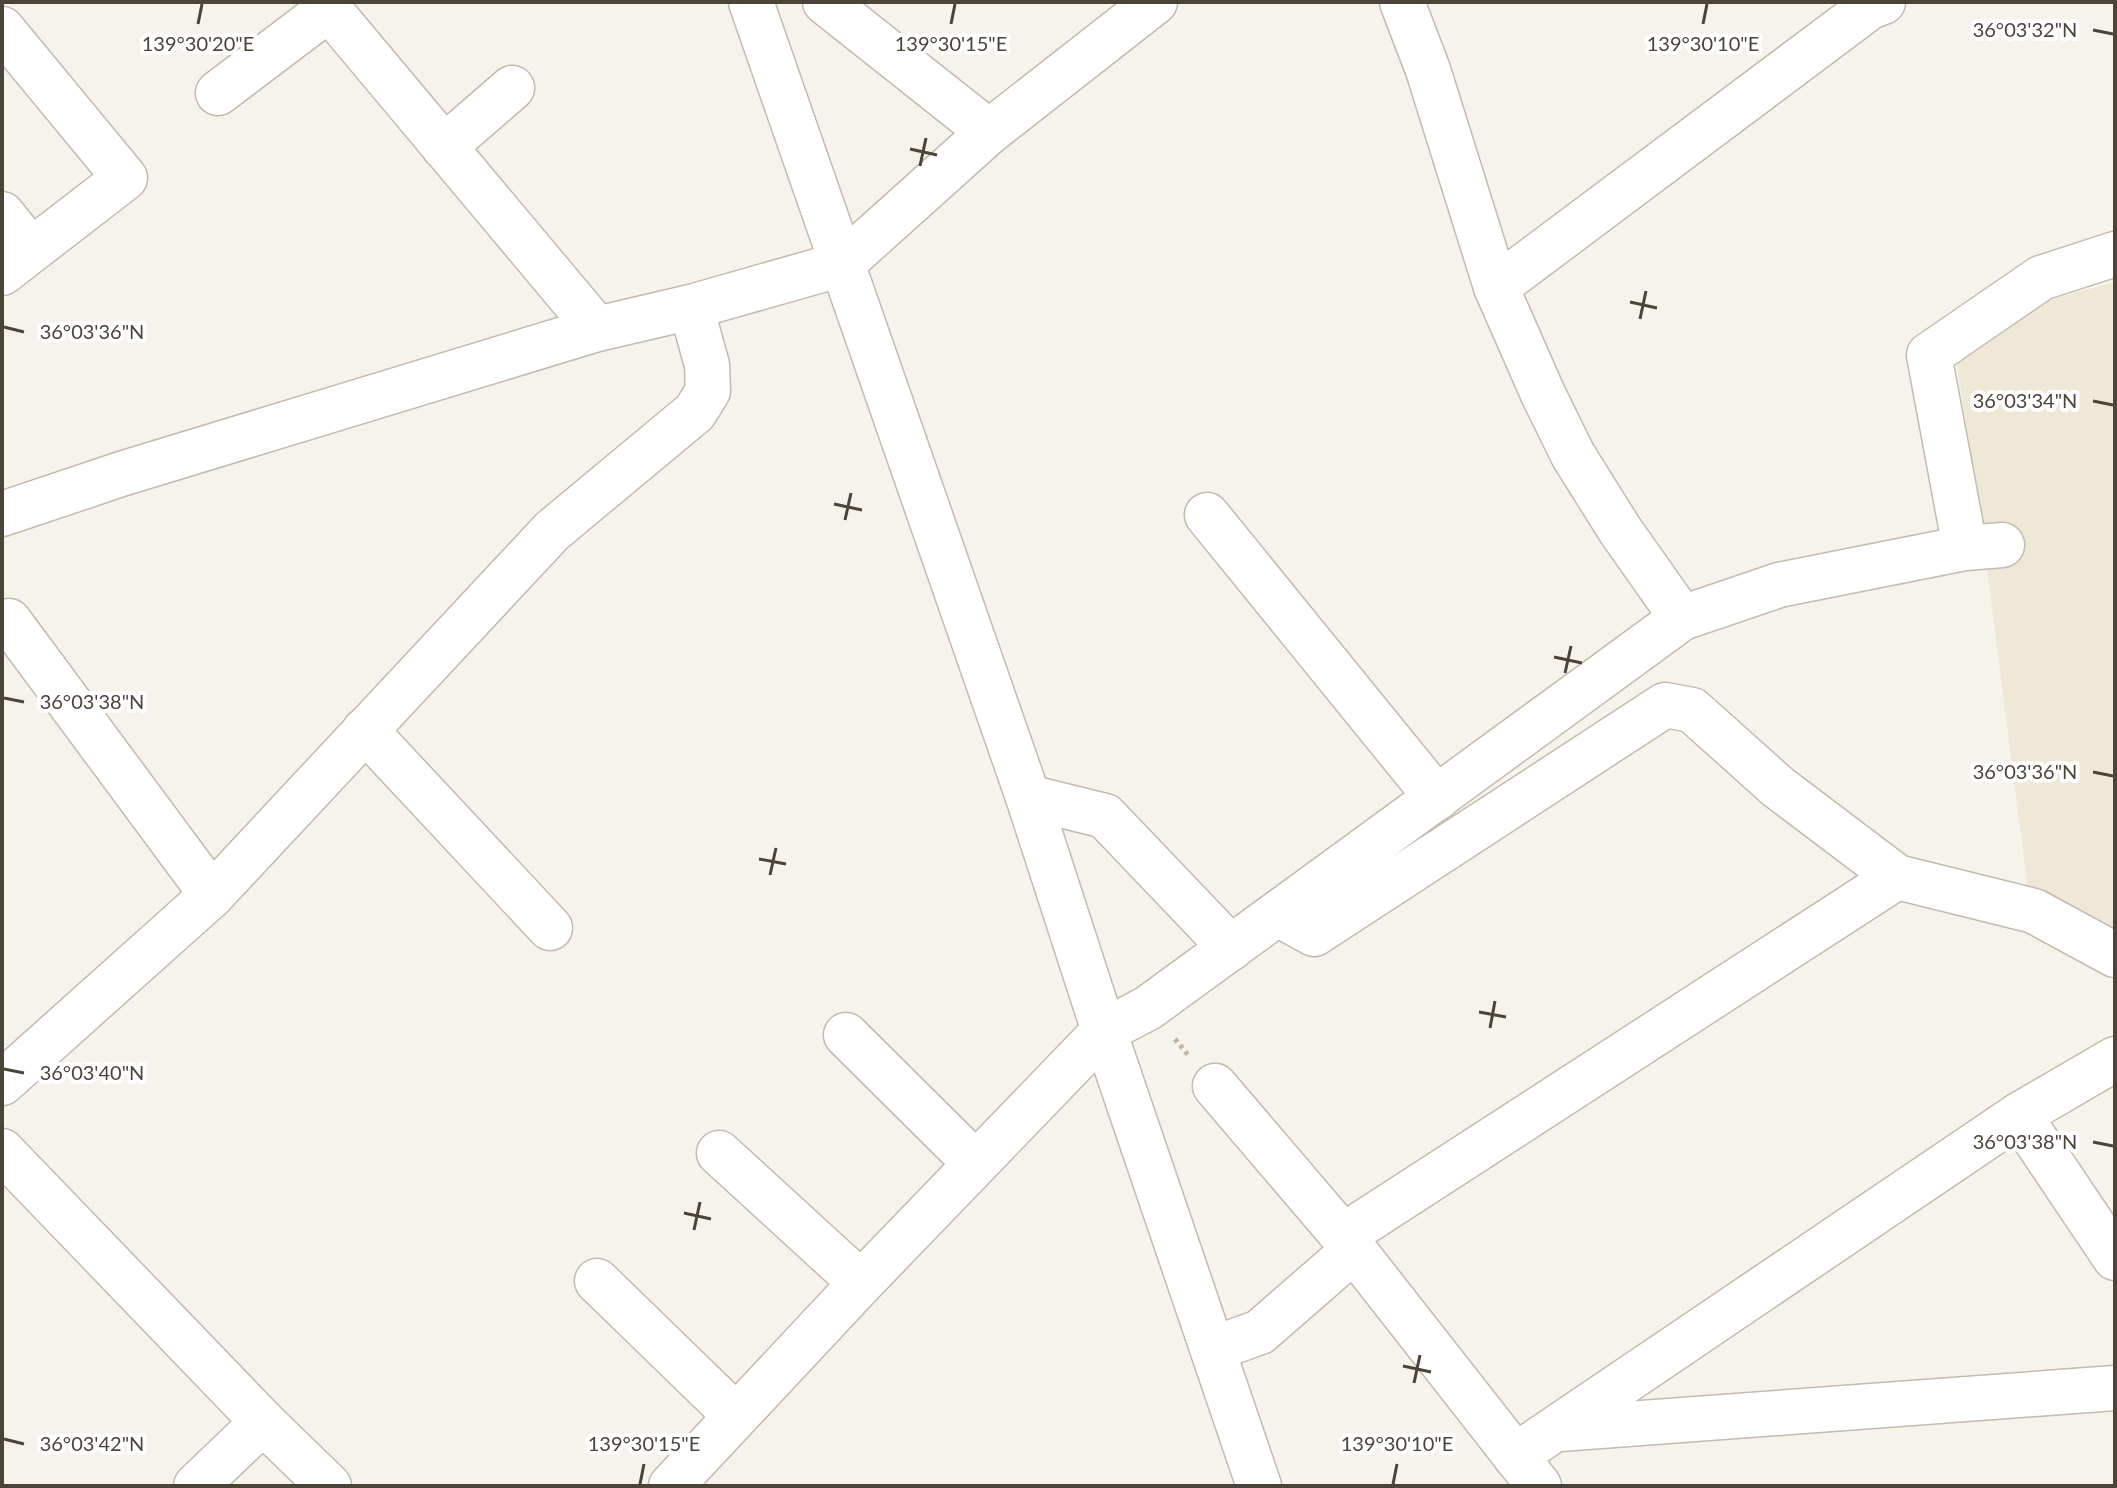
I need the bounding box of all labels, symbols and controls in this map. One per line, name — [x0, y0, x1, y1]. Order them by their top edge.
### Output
text: 36°03'32"N — [1973, 17, 2077, 41]
text: 139°30'20"E — [142, 31, 254, 55]
text: 139°30'15"E — [895, 31, 1007, 55]
text: 139°30'10"E — [1647, 31, 1759, 55]
text: 36°03'36"N — [40, 319, 144, 343]
text: 36°03'34"N — [1973, 388, 2077, 412]
text: 36°03'38"N — [40, 689, 144, 713]
text: 36°03'36"N — [1973, 759, 2077, 783]
text: 36°03'40"N — [40, 1060, 144, 1084]
text: 36°03'38"N — [1973, 1129, 2077, 1153]
text: 36°03'42"N — [40, 1431, 144, 1455]
text: 139°30'15"E — [588, 1431, 700, 1455]
text: 139°30'10"E — [1341, 1431, 1453, 1455]

